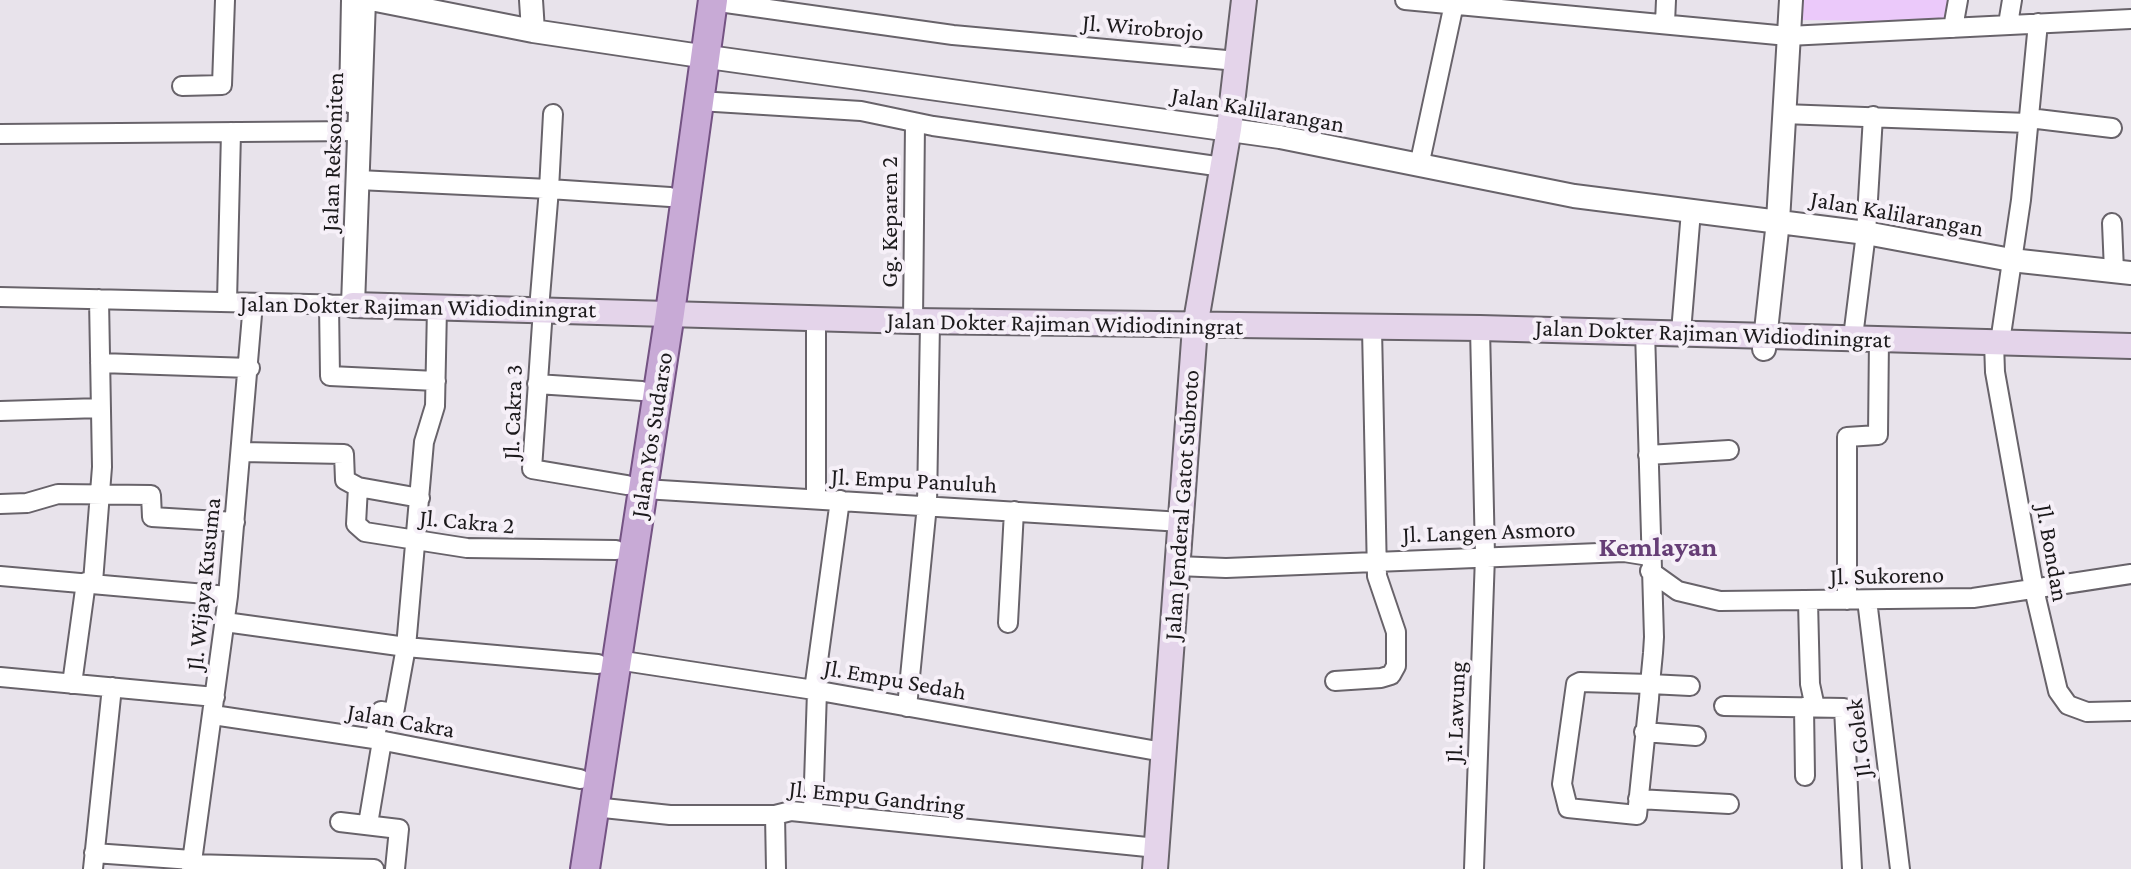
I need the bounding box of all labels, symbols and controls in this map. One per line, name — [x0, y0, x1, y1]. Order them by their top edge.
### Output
street label: Jl. Wirobrojo — [1081, 8, 1205, 48]
street label: Jalan Reksoniten — [316, 72, 350, 232]
street label: Jalan Kalilarangan — [1169, 81, 1347, 139]
street label: Gg. Keparen 2 — [876, 156, 904, 288]
street label: Jalan Kalilarangan — [1808, 185, 1986, 243]
street label: Jalan Dokter Rajiman Widiodiningrat — [240, 289, 596, 325]
street label: Jalan Dokter Rajiman Widiodiningrat — [887, 306, 1243, 342]
street label: Jalan Dokter Rajiman Widiodiningrat — [1534, 313, 1892, 355]
street label: Jalan Yos Sudarso — [625, 350, 679, 520]
street label: Jl. Cakra 3 — [497, 364, 529, 460]
street label: Jalan Jenderal Gatot Subroto — [1158, 369, 1206, 641]
street label: Jl. Empu Panuluh — [830, 462, 998, 500]
street label: Jl. Wijaya Kusuma — [181, 496, 227, 672]
street label: Jl. Bondan — [2029, 502, 2075, 604]
street label: Jl. Cakra 2 — [418, 504, 516, 540]
street label: Jl. Langen Asmoro — [1402, 515, 1576, 549]
district label: Kemlayan — [1599, 530, 1717, 564]
street label: Jl. Sukoreno — [1830, 561, 1944, 591]
street label: Jl. Empu Sedah — [822, 653, 968, 707]
street label: Jl. Lawung — [1440, 661, 1472, 763]
street label: Jalan Cakra — [345, 697, 457, 745]
street label: Jl. Golek — [1840, 697, 1878, 779]
street label: Jl. Empu Gandring — [788, 774, 966, 822]

